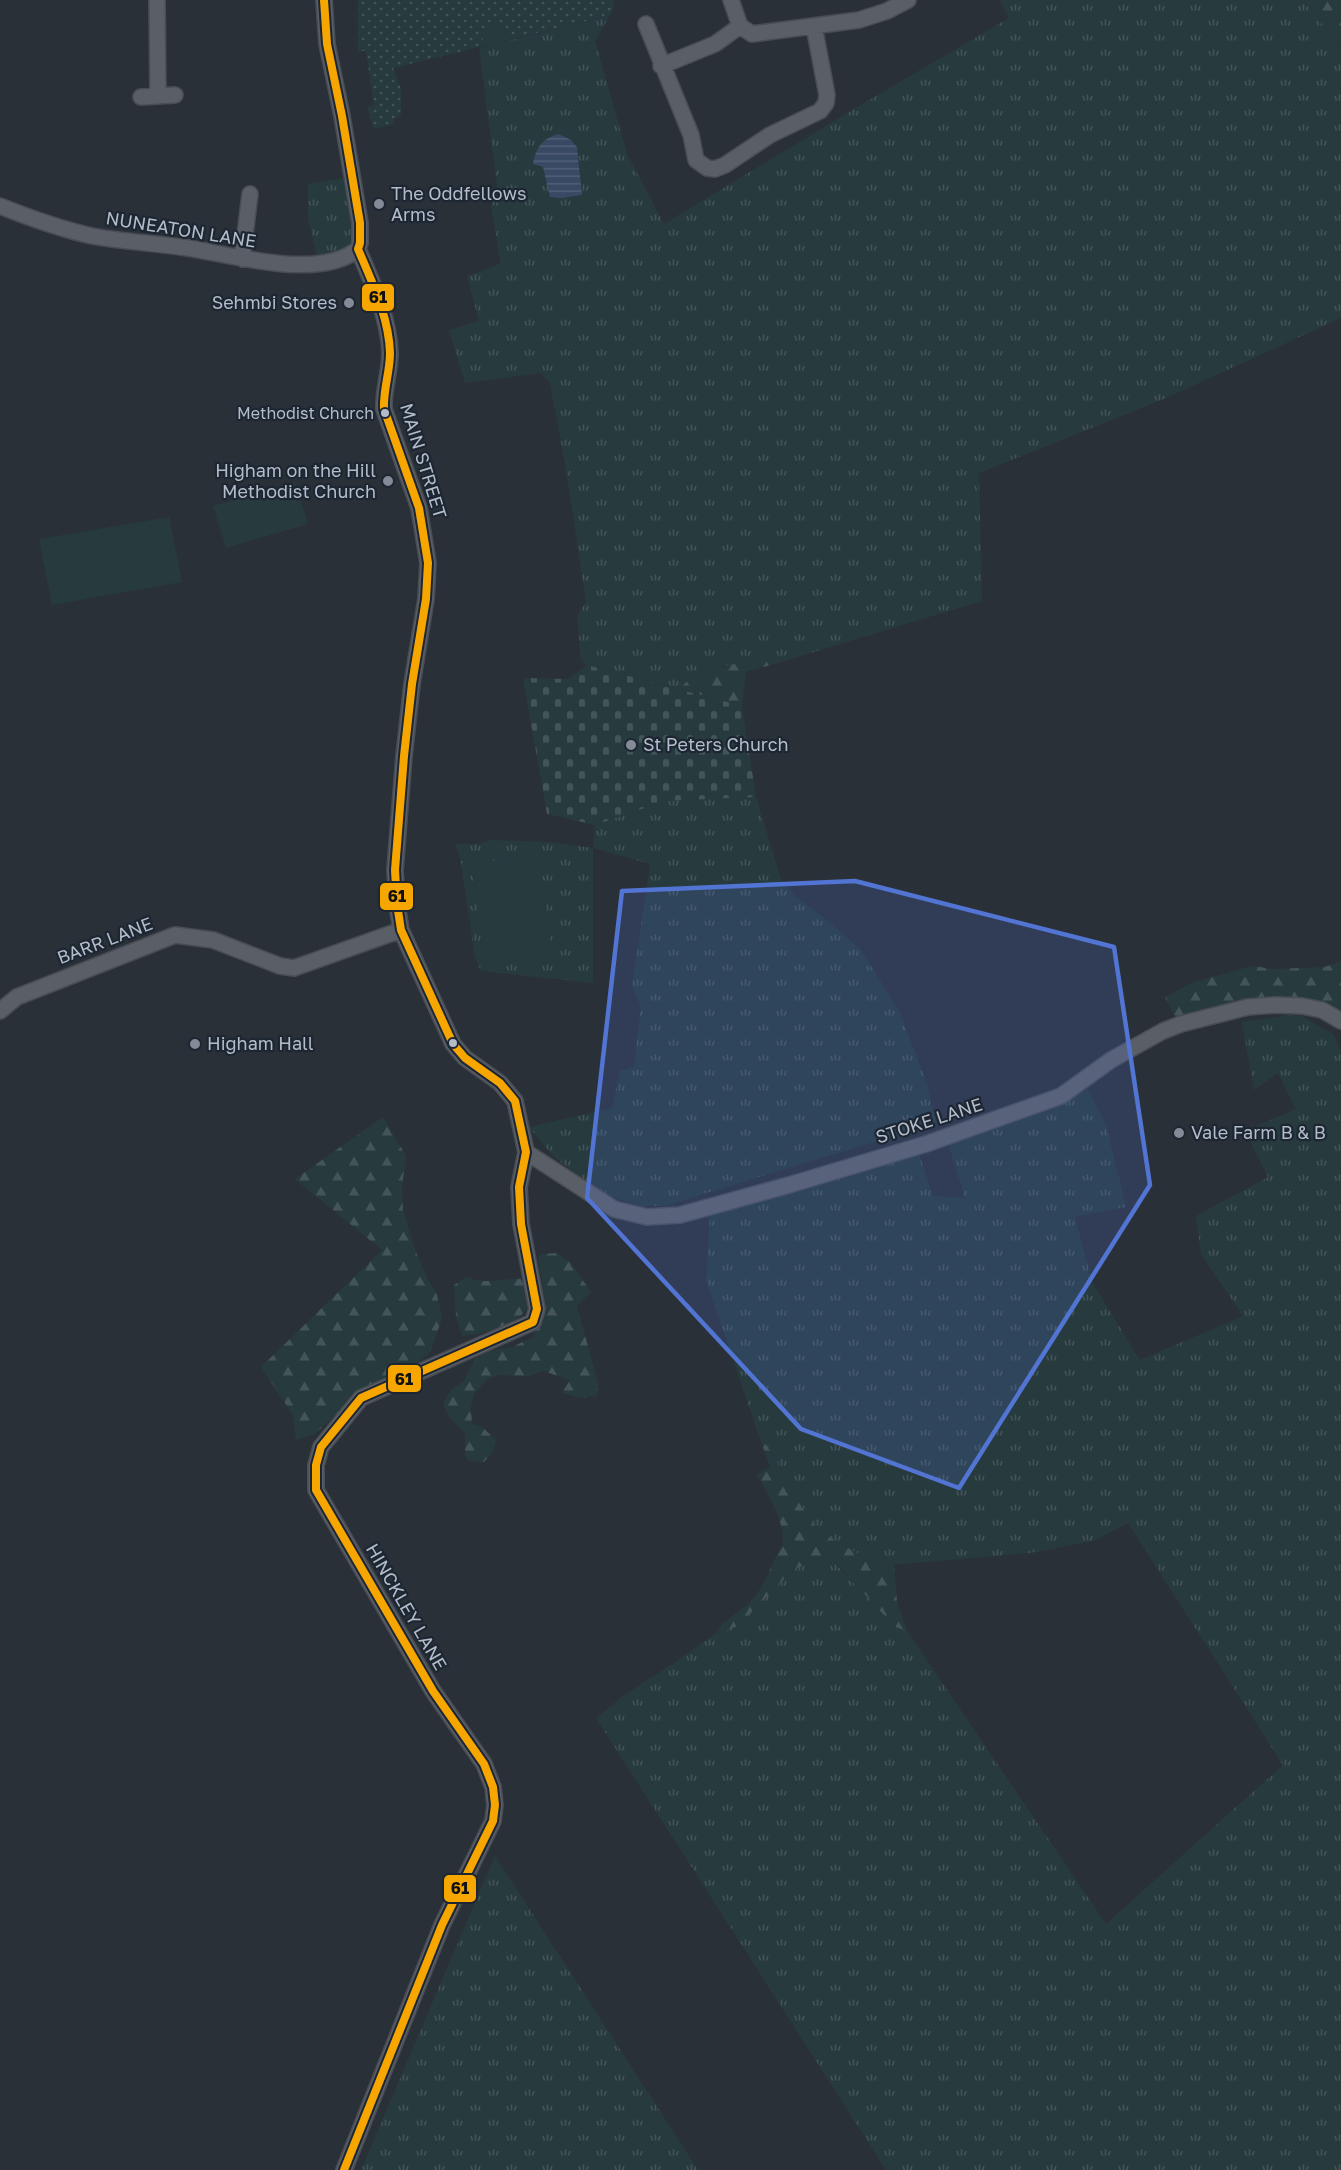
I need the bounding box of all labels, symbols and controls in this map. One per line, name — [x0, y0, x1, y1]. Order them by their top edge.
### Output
place label: The Oddfellows Arms — [391, 182, 527, 225]
marker: The Oddfellows Arms — [372, 197, 386, 211]
street label: NUNEATON LANE — [104, 206, 258, 252]
line badge: 61 — [361, 283, 395, 312]
text: 61 — [369, 287, 387, 307]
place label: Sehmbi Stores — [212, 291, 337, 313]
marker: Sehmbi Stores — [342, 296, 356, 310]
street label: MAIN STREET — [396, 400, 452, 521]
place label: Methodist Church — [237, 403, 374, 423]
marker: Methodist Church — [379, 407, 391, 419]
place label: Higham on the Hill Methodist Church — [215, 459, 376, 502]
marker: Higham on the Hill Methodist Church — [381, 474, 395, 488]
place label: St Peters Church — [643, 733, 789, 755]
marker: St Peters Church — [624, 738, 638, 752]
line badge: 61 — [379, 882, 414, 911]
text: 61 — [388, 886, 406, 906]
street label: BARR LANE — [54, 912, 155, 968]
place label: Higham Hall — [207, 1032, 314, 1054]
marker: Higham Hall — [188, 1037, 202, 1051]
unlabelled marker — [447, 1037, 459, 1049]
street label: STOKE LANE — [873, 1092, 985, 1148]
place label: Vale Farm B & B — [1191, 1121, 1326, 1143]
marker: Vale Farm B & B — [1172, 1126, 1186, 1140]
line badge: 61 — [387, 1364, 422, 1393]
text: 61 — [395, 1369, 413, 1389]
street label: HINCKLEY LANE — [362, 1539, 452, 1674]
line badge: 61 — [443, 1874, 477, 1903]
text: 61 — [451, 1878, 469, 1898]

